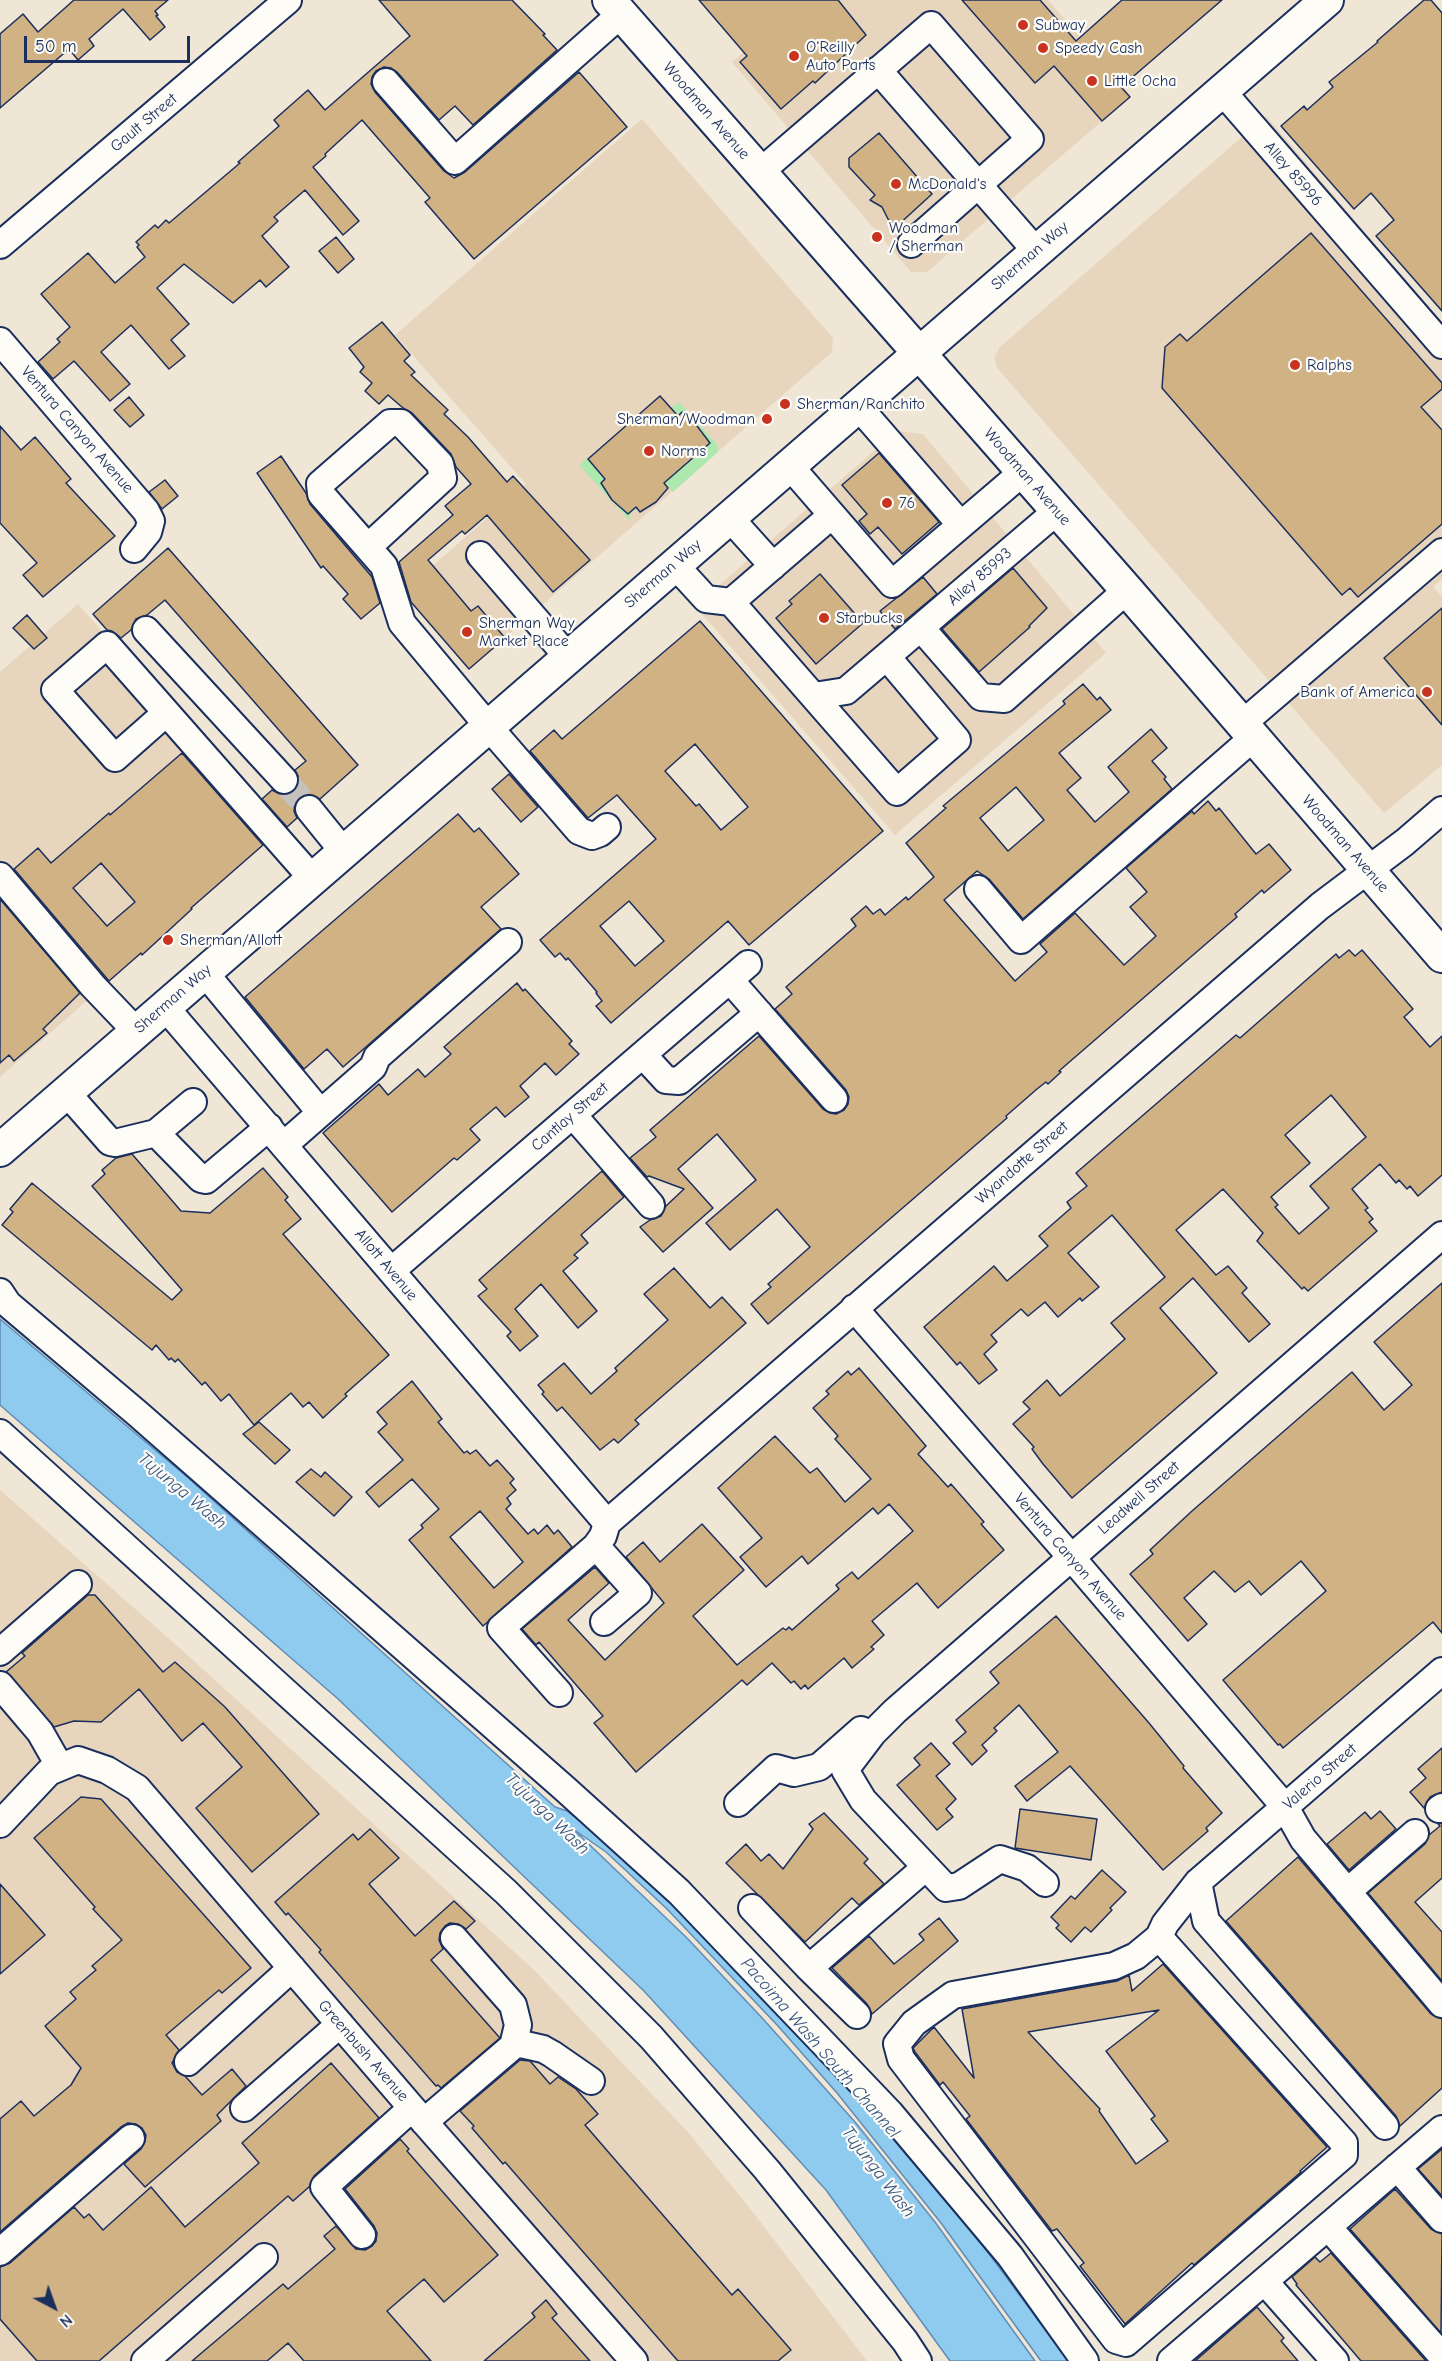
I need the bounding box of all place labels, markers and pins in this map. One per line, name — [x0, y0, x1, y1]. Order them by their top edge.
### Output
place label: Subway — [1035, 15, 1085, 35]
marker: Subway — [1016, 18, 1030, 32]
place label: O'Reilly Auto Parts — [806, 37, 876, 75]
place label: Speedy Cash — [1055, 38, 1143, 58]
marker: Speedy Cash — [1036, 41, 1050, 55]
marker: O'Reilly Auto Parts — [787, 49, 801, 63]
place label: Little Ocha — [1104, 71, 1176, 91]
marker: Little Ocha — [1085, 74, 1099, 88]
place label: McDonald's — [908, 174, 987, 194]
marker: McDonald's — [889, 177, 903, 191]
place label: Woodman / Sherman — [889, 218, 963, 256]
marker: Woodman / Sherman — [870, 230, 884, 244]
place label: Ralphs — [1307, 355, 1352, 375]
marker: Ralphs — [1288, 358, 1302, 372]
place label: Sherman/Ranchito — [797, 394, 925, 414]
marker: Sherman/Ranchito — [778, 397, 792, 411]
place label: Sherman/Woodman — [617, 409, 755, 429]
marker: Sherman/Woodman — [760, 412, 774, 426]
place label: Norms — [661, 441, 706, 461]
marker: Norms — [642, 444, 656, 458]
place label: 76 — [899, 493, 915, 513]
marker: 76 — [880, 496, 894, 510]
place label: Starbucks — [836, 608, 902, 628]
marker: Starbucks — [817, 611, 831, 625]
place label: Sherman Way Market Place — [479, 613, 575, 651]
marker: Sherman Way Market Place — [460, 625, 474, 639]
place label: Bank of America — [1300, 682, 1415, 702]
marker: Bank of America — [1420, 685, 1434, 699]
place label: Sherman/Allott — [180, 930, 282, 950]
marker: Sherman/Allott — [161, 933, 175, 947]

